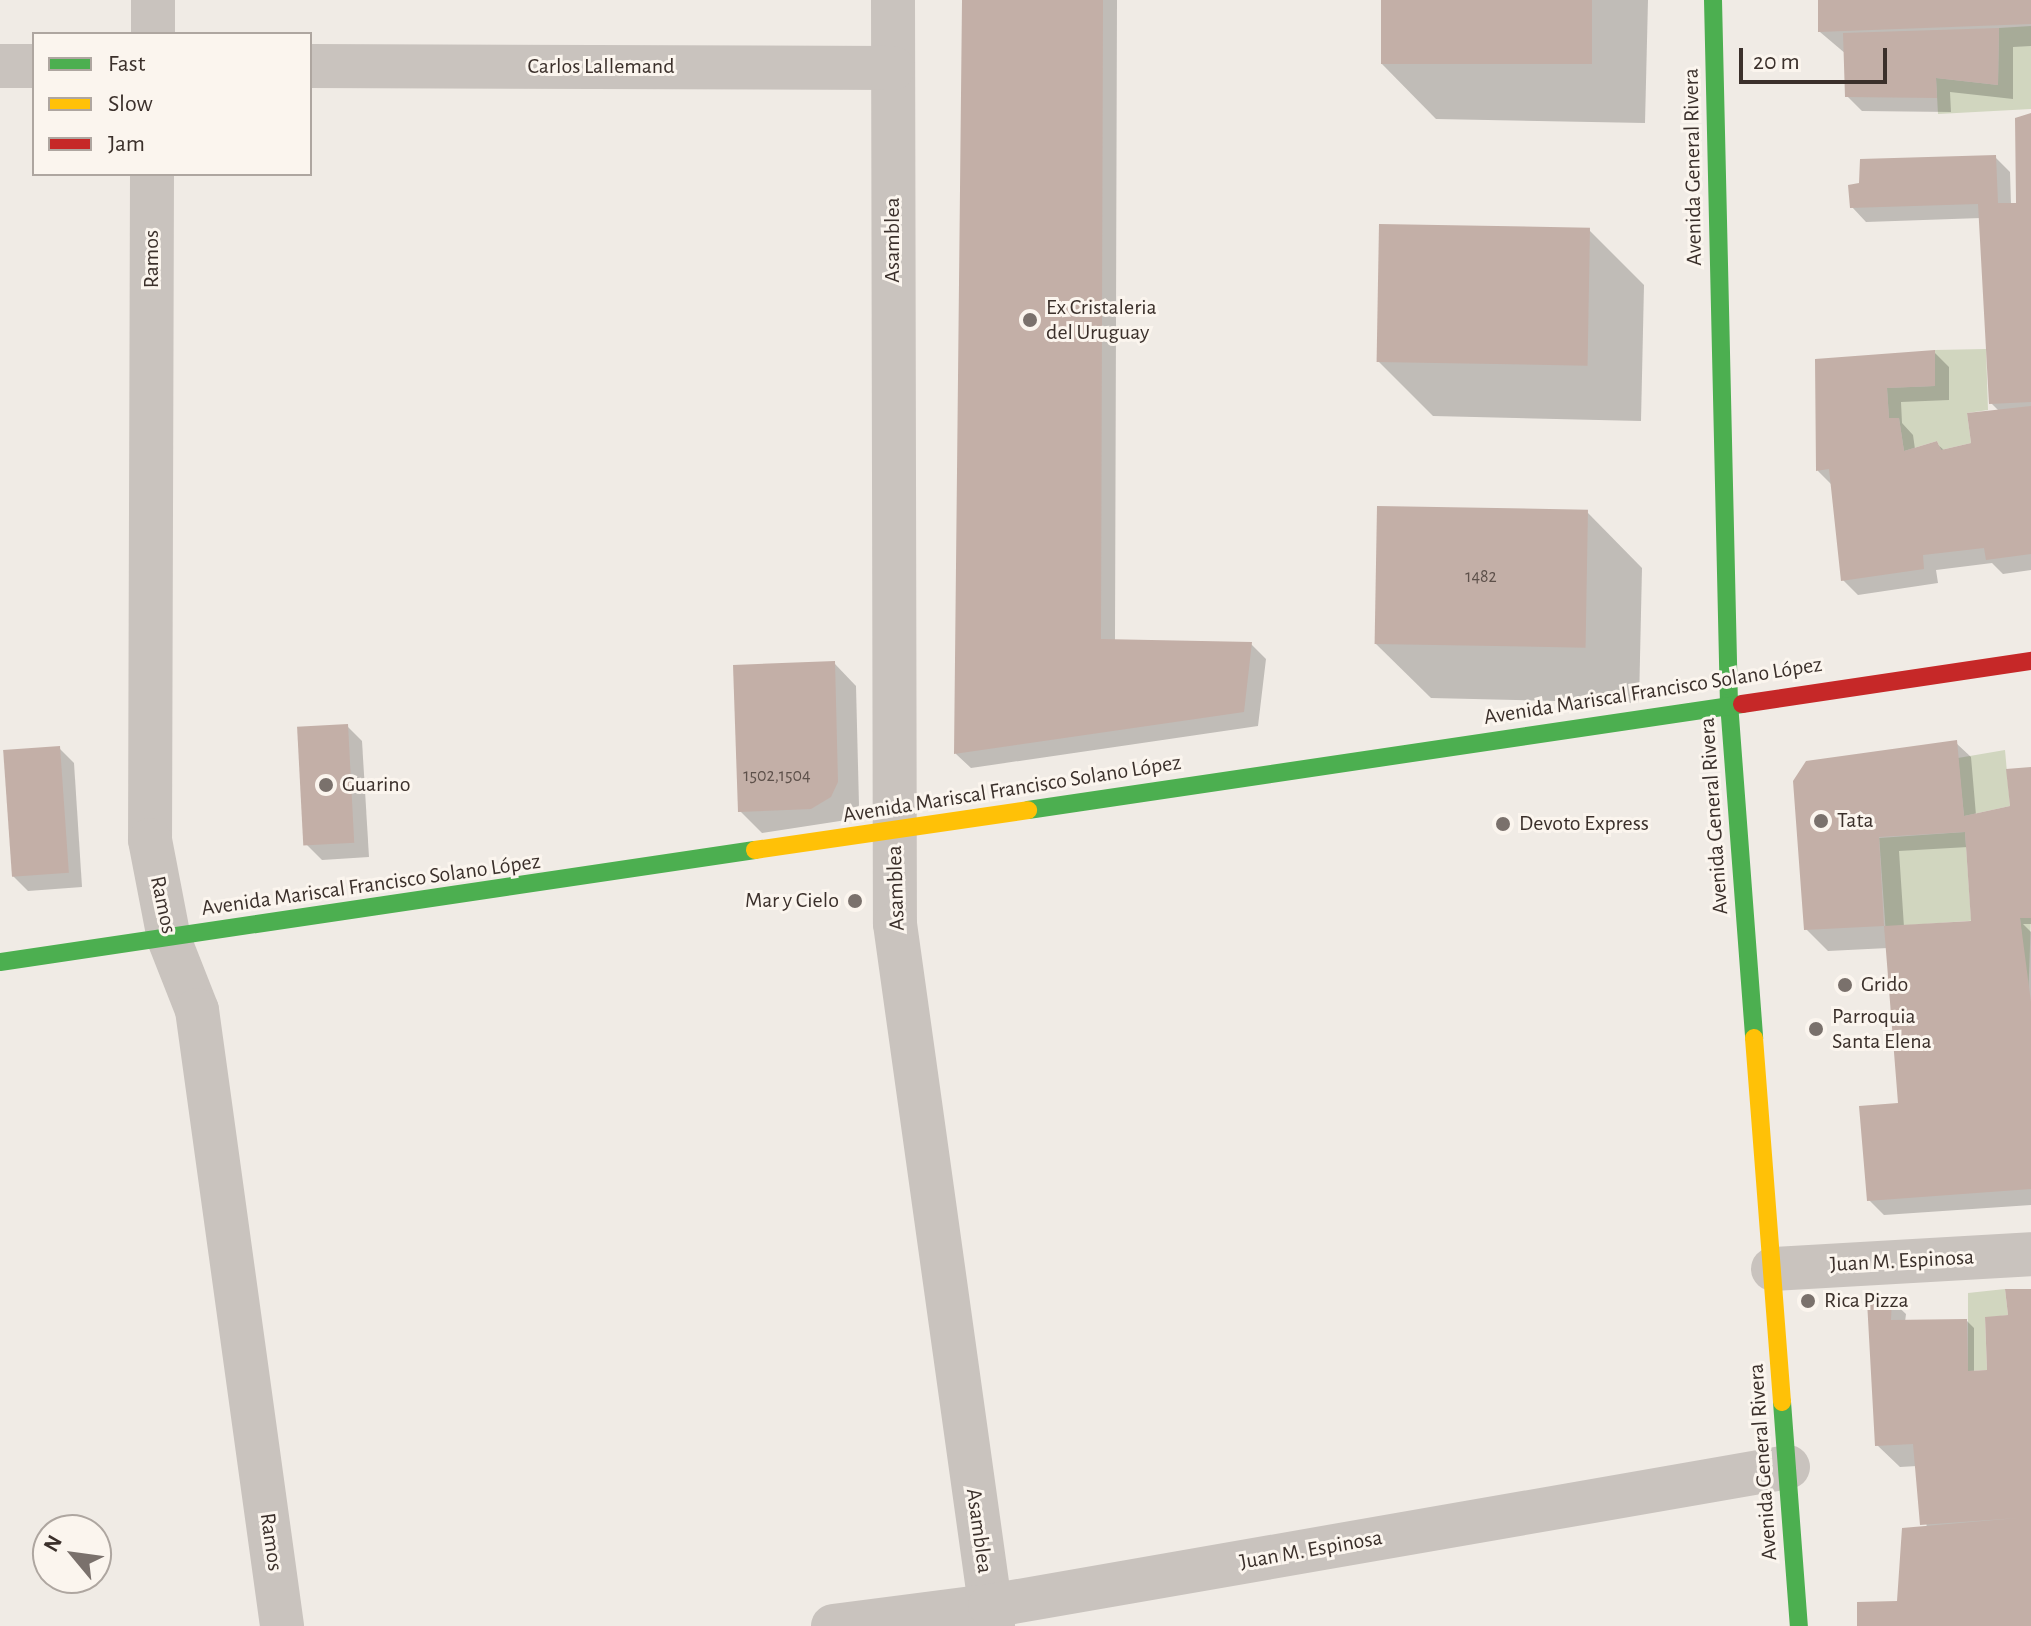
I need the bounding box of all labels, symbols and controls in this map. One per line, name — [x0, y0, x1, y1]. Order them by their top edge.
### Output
legend — [32, 32, 312, 176]
scale bar — [1743, 32, 1891, 82]
text: 20 m — [1753, 50, 1800, 74]
text: Fast — [108, 52, 145, 76]
street label: Carlos Lallemand — [527, 54, 675, 80]
street label: Avenida General Rivera — [1678, 68, 1708, 266]
text: Slow — [108, 92, 153, 116]
text: Jam — [108, 132, 145, 156]
street label: Asamblea — [880, 197, 906, 283]
street label: Ramos — [139, 230, 165, 288]
place label: Ex Cristaleria del Uruguay — [1046, 294, 1157, 346]
marker: Ex Cristaleria del Uruguay — [1021, 311, 1039, 329]
house number: 1482 — [1465, 566, 1497, 588]
street label: Avenida Mariscal Francisco Solano López — [1482, 651, 1824, 731]
street label: Avenida General Rivera — [1694, 717, 1734, 915]
street label: Avenida Mariscal Francisco Solano López — [841, 749, 1183, 829]
house number: 1502,1504 — [743, 765, 811, 787]
place label: Guarino — [342, 772, 411, 798]
marker: Guarino — [317, 776, 335, 794]
place label: Tata — [1837, 808, 1874, 834]
place label: Devoto Express — [1519, 811, 1649, 837]
marker: Tata — [1812, 812, 1830, 830]
marker: Devoto Express — [1494, 815, 1512, 833]
street label: Asamblea — [881, 845, 911, 931]
street label: Avenida Mariscal Francisco Solano López — [200, 848, 542, 922]
street label: Ramos — [144, 874, 182, 936]
place label: Mar y Cielo — [745, 888, 839, 914]
marker: Mar y Cielo — [846, 892, 864, 910]
place label: Grido — [1861, 972, 1908, 998]
marker: Grido — [1836, 976, 1854, 994]
place label: Parroquia Santa Elena — [1832, 1003, 1932, 1054]
marker: Parroquia Santa Elena — [1807, 1020, 1825, 1038]
street label: Juan M. Espinosa — [1829, 1244, 1975, 1278]
place label: Rica Pizza — [1824, 1288, 1909, 1314]
marker: Rica Pizza — [1799, 1292, 1817, 1310]
street label: Avenida General Rivera — [1743, 1363, 1783, 1561]
street label: Asamblea — [960, 1487, 998, 1575]
street label: Ramos — [254, 1511, 288, 1573]
north arrow — [32, 1514, 112, 1594]
street label: Juan M. Espinosa — [1238, 1524, 1384, 1576]
text: N — [39, 1531, 66, 1555]

